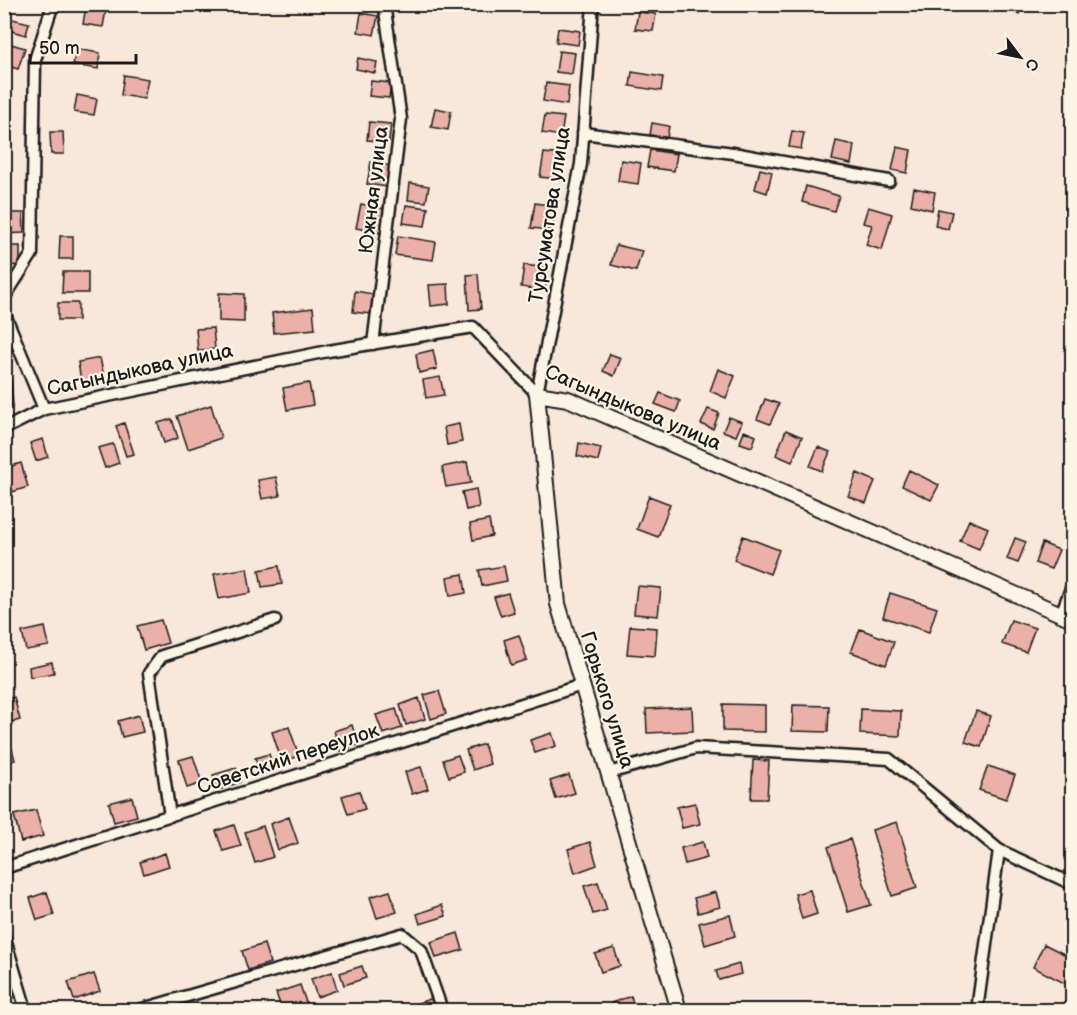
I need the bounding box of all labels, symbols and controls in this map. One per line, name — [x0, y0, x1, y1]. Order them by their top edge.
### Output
scale bar — [30, 27, 136, 65]
north arrow — [990, 27, 1050, 87]
text: 50 m — [39, 38, 80, 59]
text: С — [1020, 54, 1042, 74]
street label: Южная улица — [354, 125, 394, 255]
street label: Турсуматова улица — [524, 125, 576, 305]
street label: Сагындыкова улица — [45, 339, 235, 401]
street label: Сагындыкова улица — [541, 360, 725, 456]
street label: Горького улица — [575, 629, 639, 772]
street label: Советский переулок — [194, 718, 382, 800]

